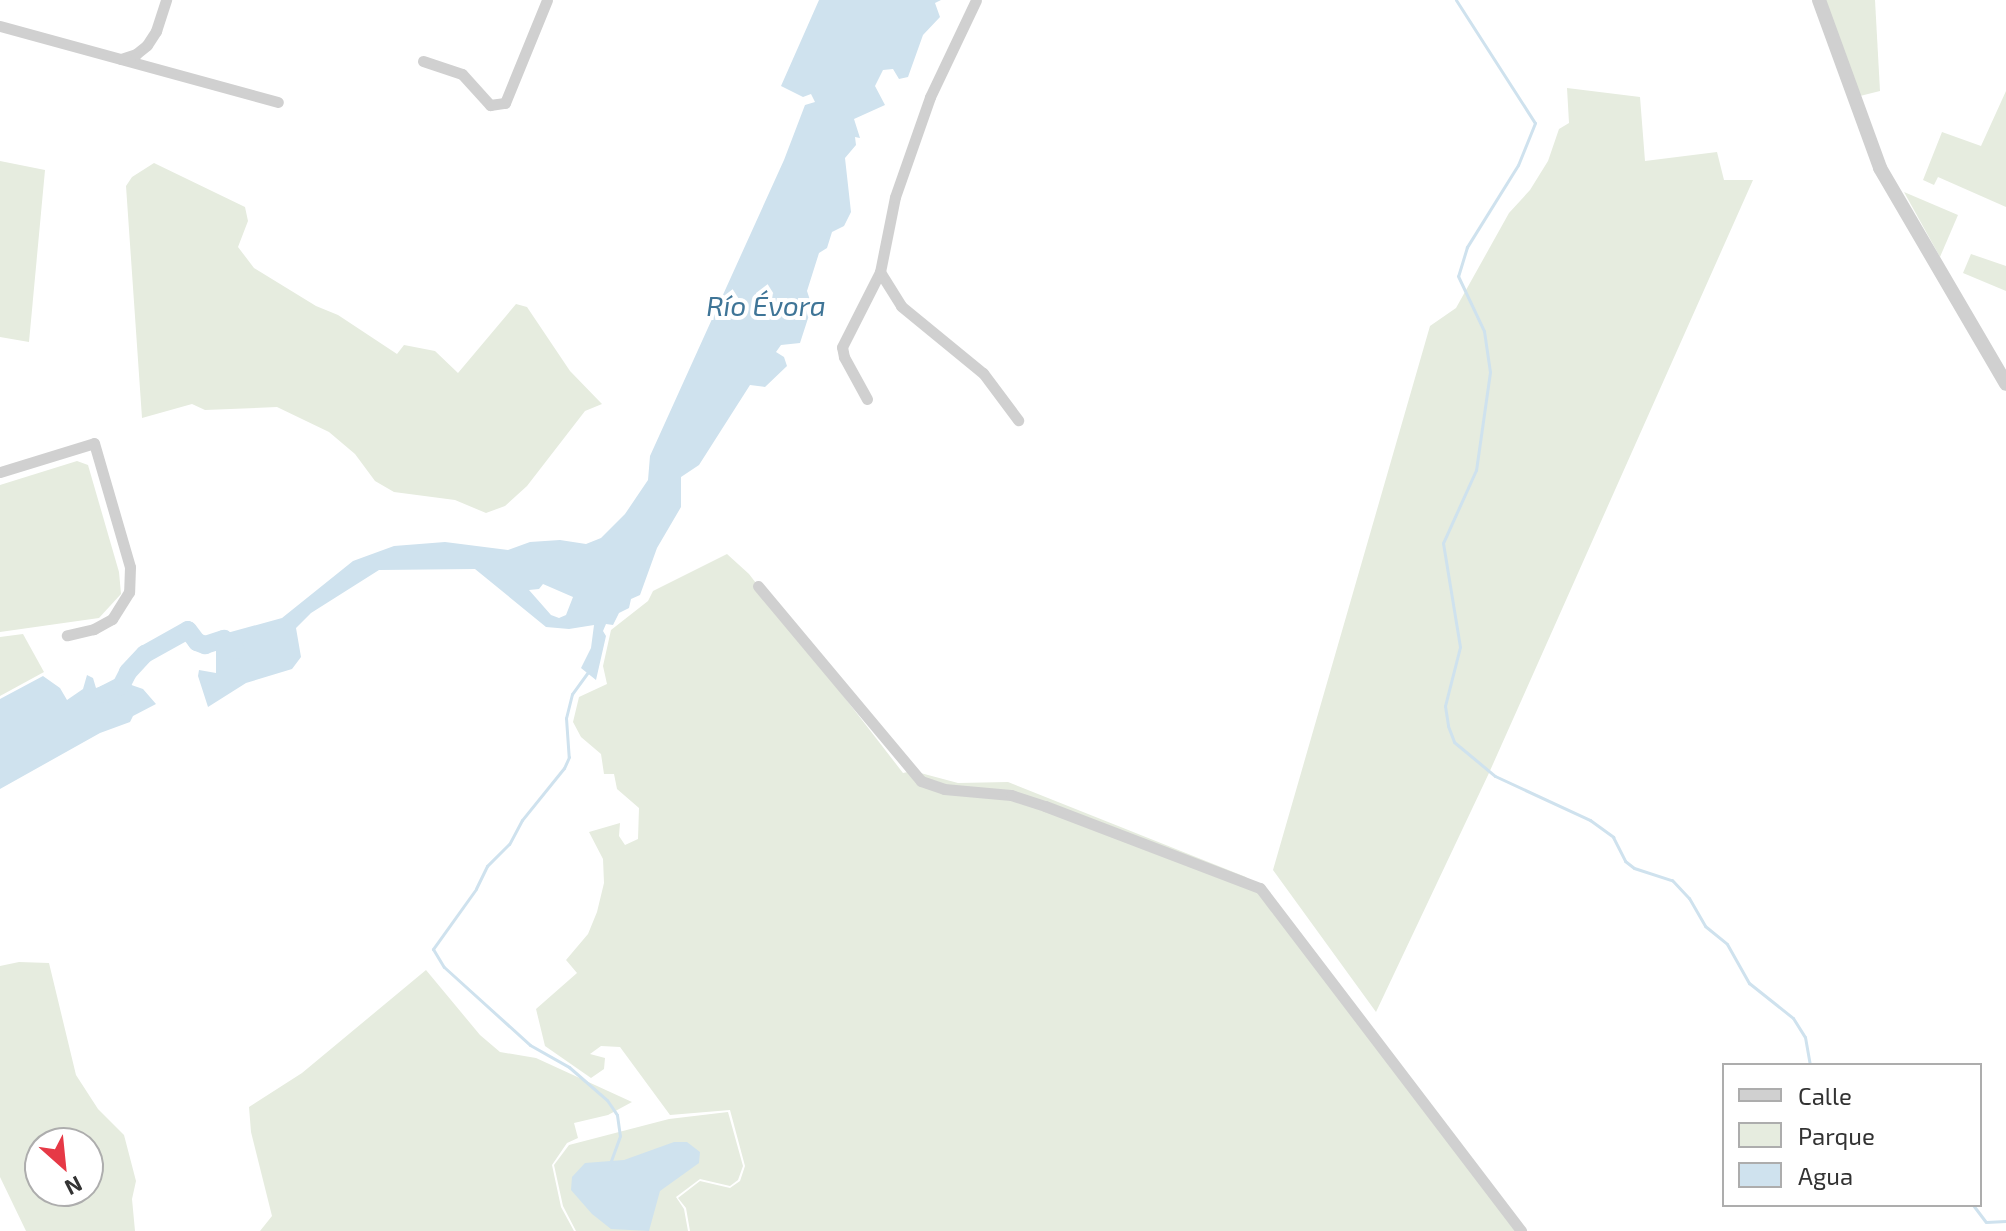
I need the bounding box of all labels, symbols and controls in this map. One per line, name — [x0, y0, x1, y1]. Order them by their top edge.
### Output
water label: Río Évora — [706, 288, 826, 322]
legend — [1722, 1063, 1982, 1207]
text: Calle — [1798, 1081, 1852, 1110]
text: Parque — [1798, 1121, 1875, 1150]
north arrow — [24, 1127, 104, 1207]
text: Agua — [1798, 1161, 1853, 1190]
text: N — [61, 1171, 87, 1202]

